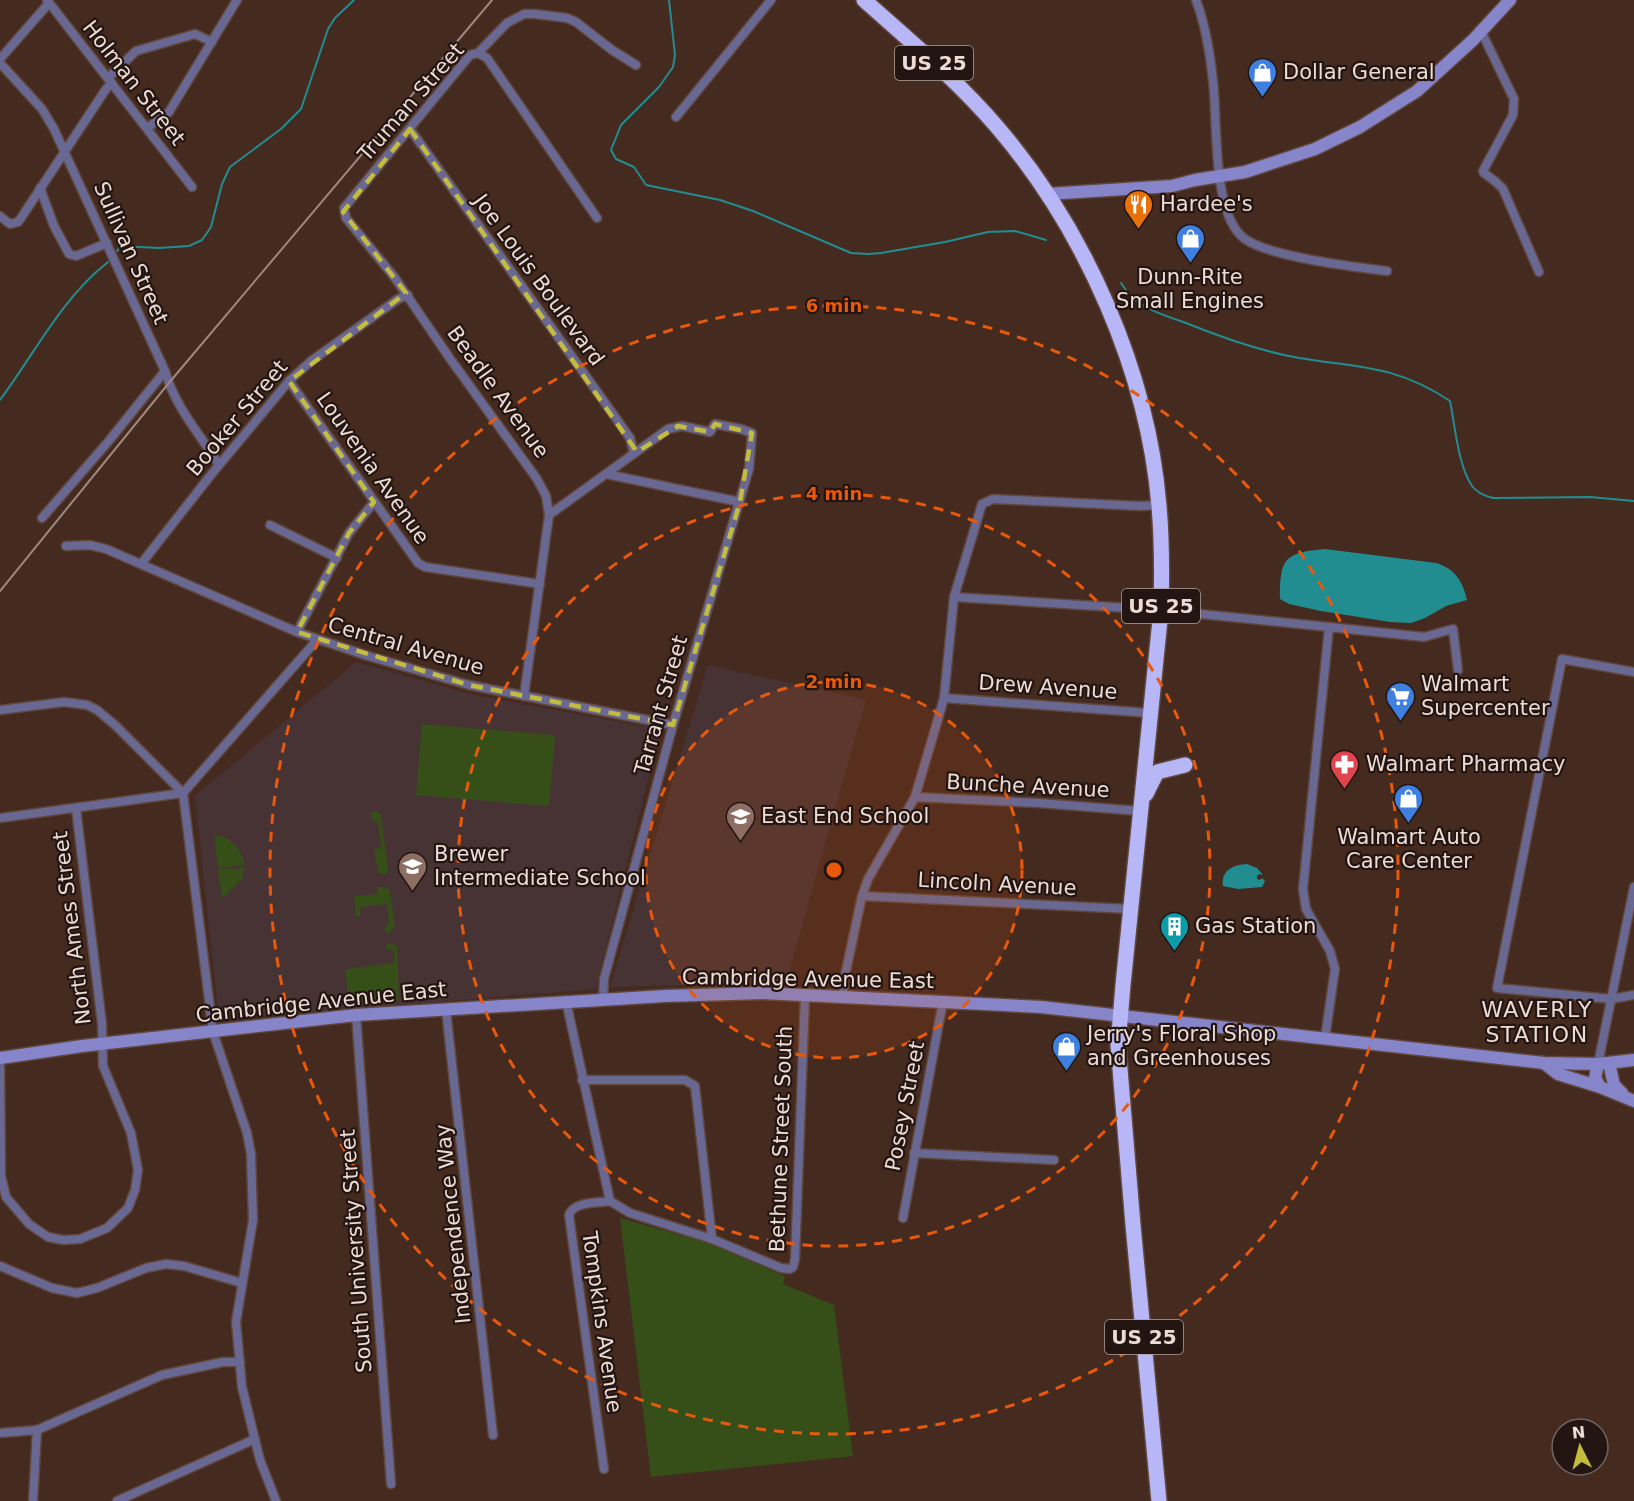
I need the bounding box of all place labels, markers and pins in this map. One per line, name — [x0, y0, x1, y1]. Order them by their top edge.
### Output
shop icon: Dollar General — [1246, 56, 1278, 98]
place label: Dollar General — [1283, 60, 1435, 84]
restaurant icon: Hardee's — [1123, 188, 1155, 230]
place label: Hardee's — [1160, 192, 1253, 216]
shop icon: Dunn-Rite Small Engines — [1174, 222, 1206, 264]
place label: Dunn-Rite Small Engines — [1116, 265, 1264, 313]
place label: Walmart Supercenter — [1421, 672, 1550, 720]
supermarket icon: Walmart Supercenter — [1384, 680, 1416, 722]
pharmacy icon: Walmart Pharmacy — [1329, 748, 1361, 790]
place label: Walmart Pharmacy — [1366, 752, 1565, 776]
shop icon: Walmart Auto Care Center — [1393, 782, 1425, 824]
school or university icon: East End School — [724, 800, 756, 842]
place label: East End School — [761, 804, 929, 828]
place label: Walmart Auto Care Center — [1337, 825, 1481, 873]
place label: Brewer Intermediate School — [434, 842, 646, 890]
school or university icon: Brewer Intermediate School — [397, 850, 429, 892]
centre of rings — [824, 860, 844, 880]
building icon: Gas Station — [1158, 910, 1190, 952]
place label: Gas Station — [1195, 914, 1316, 938]
place label: Jerry's Floral Shop and Greenhouses — [1085, 1022, 1276, 1070]
shop icon: Jerry's Floral Shop and Greenhouses — [1050, 1030, 1082, 1072]

